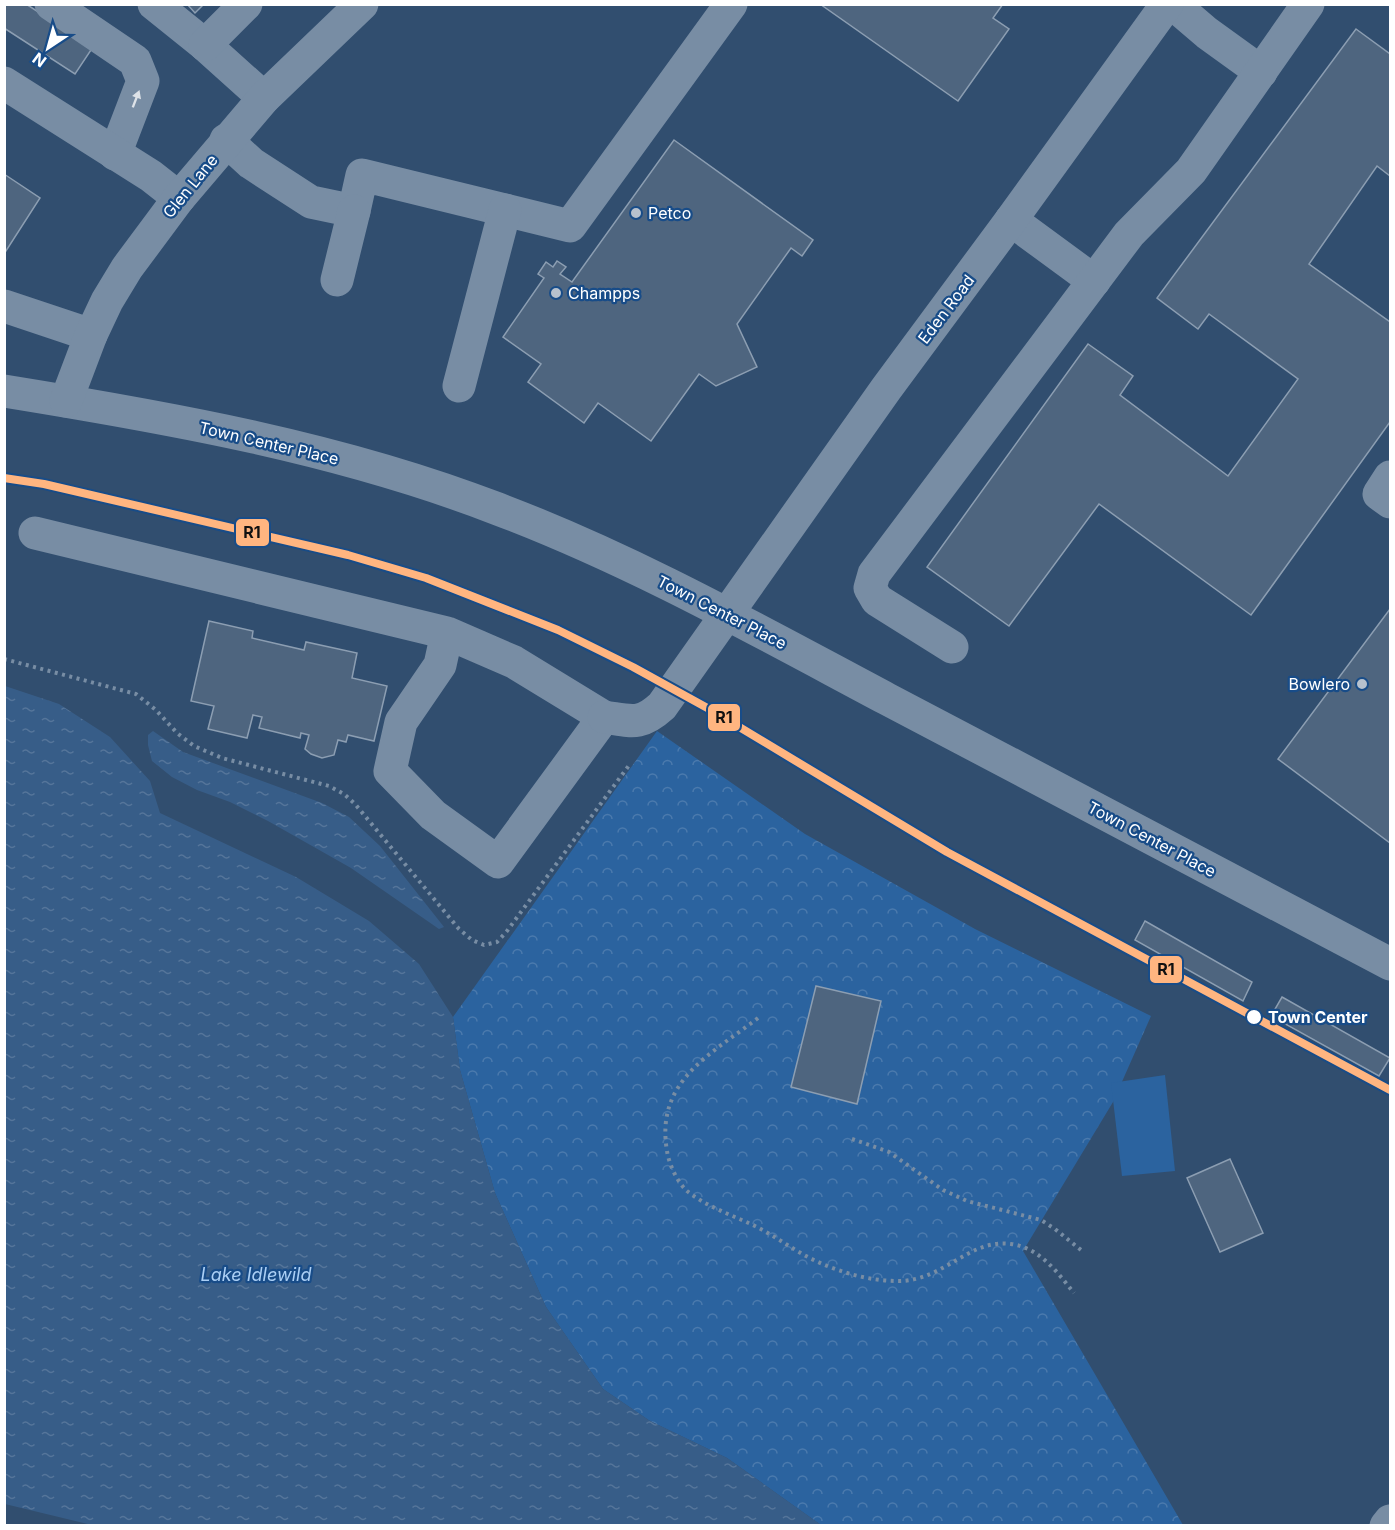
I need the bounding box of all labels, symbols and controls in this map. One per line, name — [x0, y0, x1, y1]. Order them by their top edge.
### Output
north arrow — [18, 18, 78, 78]
text: N — [28, 48, 50, 72]
one-way arrow — [132, 90, 141, 108]
street label: Glen Lane — [158, 150, 222, 222]
place label: Petco — [648, 203, 691, 223]
marker: Petco — [629, 206, 643, 220]
street label: Eden Road — [914, 271, 978, 347]
place label: Champps — [568, 283, 640, 303]
marker: Champps — [549, 286, 563, 300]
street label: Town Center Place — [197, 417, 341, 469]
line badge: R1 — [235, 518, 270, 547]
text: R1 — [243, 522, 261, 542]
street label: Town Center Place — [654, 571, 790, 653]
place label: Bowlero — [1289, 674, 1350, 694]
marker: Bowlero — [1355, 677, 1369, 691]
line badge: R1 — [707, 703, 741, 732]
text: R1 — [715, 707, 733, 727]
street label: Town Center Place — [1084, 797, 1220, 881]
line badge: R1 — [1149, 955, 1183, 984]
text: R1 — [1157, 959, 1175, 979]
place label: Town Center — [1268, 1007, 1368, 1027]
marker: Town Center — [1245, 1008, 1263, 1026]
water label: Lake Idlewild — [201, 1264, 311, 1285]

